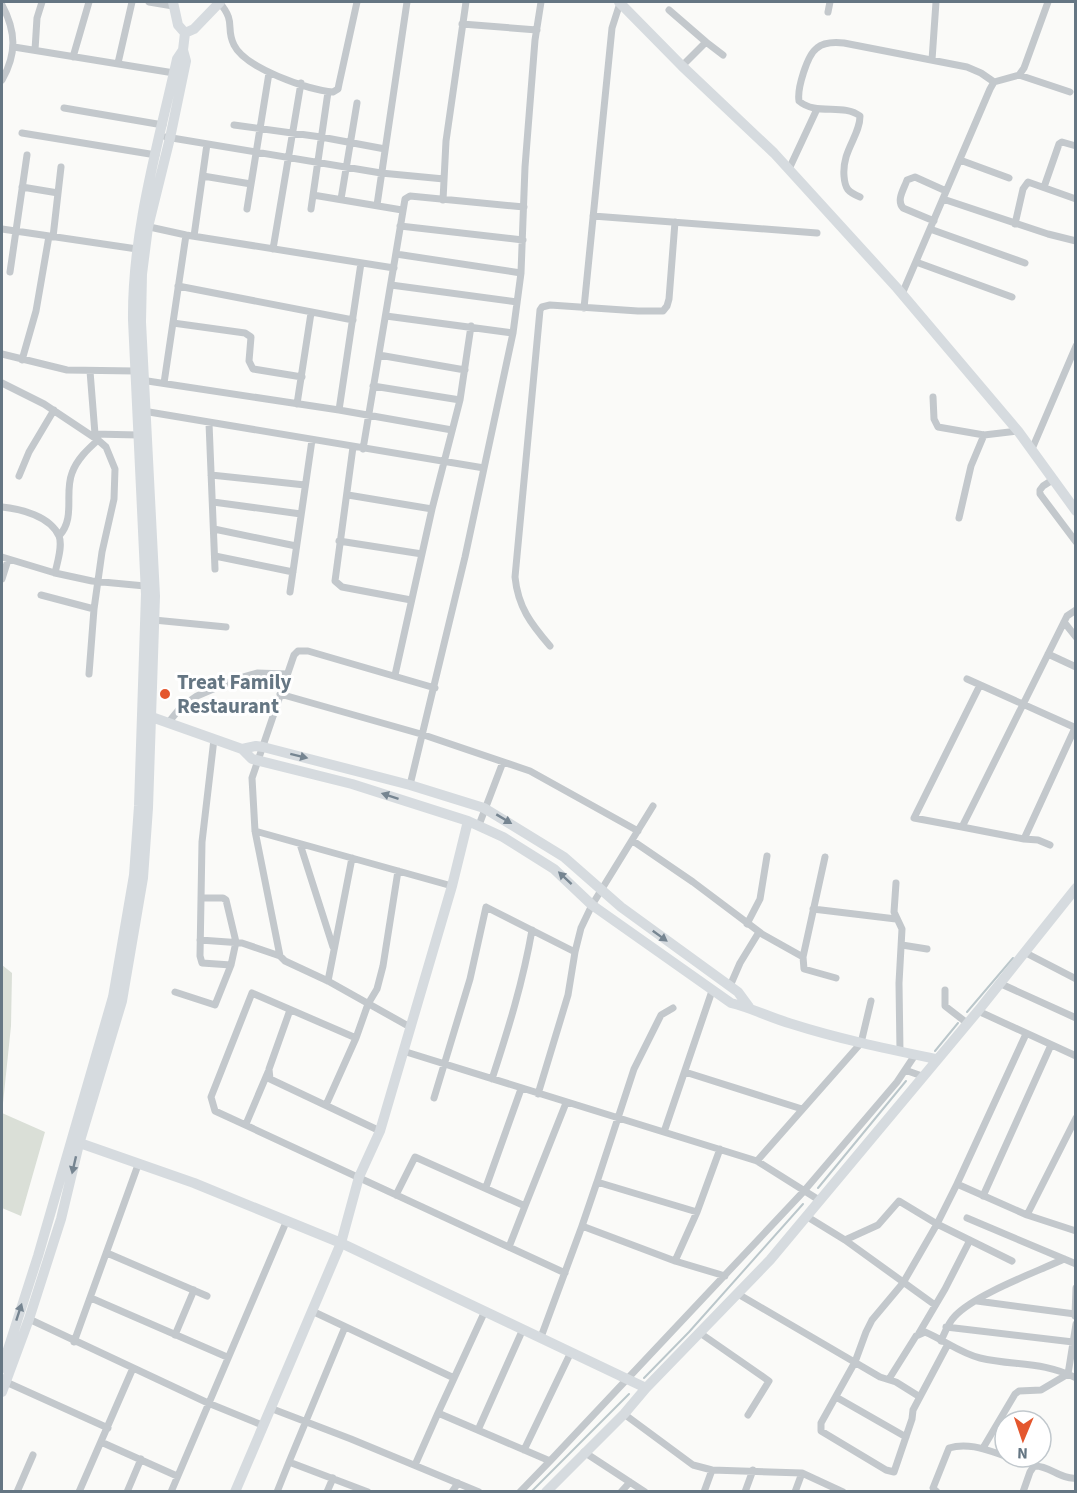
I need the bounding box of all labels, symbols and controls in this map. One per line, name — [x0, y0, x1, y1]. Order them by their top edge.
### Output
place label: Treat Family Restaurant — [177, 667, 292, 721]
marker: Treat Family Restaurant — [158, 687, 172, 701]
one-way arrow — [290, 752, 308, 762]
one-way arrow — [381, 791, 399, 800]
one-way arrow — [496, 814, 512, 825]
one-way arrow — [558, 872, 572, 886]
one-way arrow — [653, 929, 668, 941]
one-way arrow — [68, 1156, 78, 1174]
one-way arrow — [15, 1303, 25, 1321]
north arrow — [993, 1409, 1053, 1469]
text: N — [1017, 1442, 1028, 1464]

